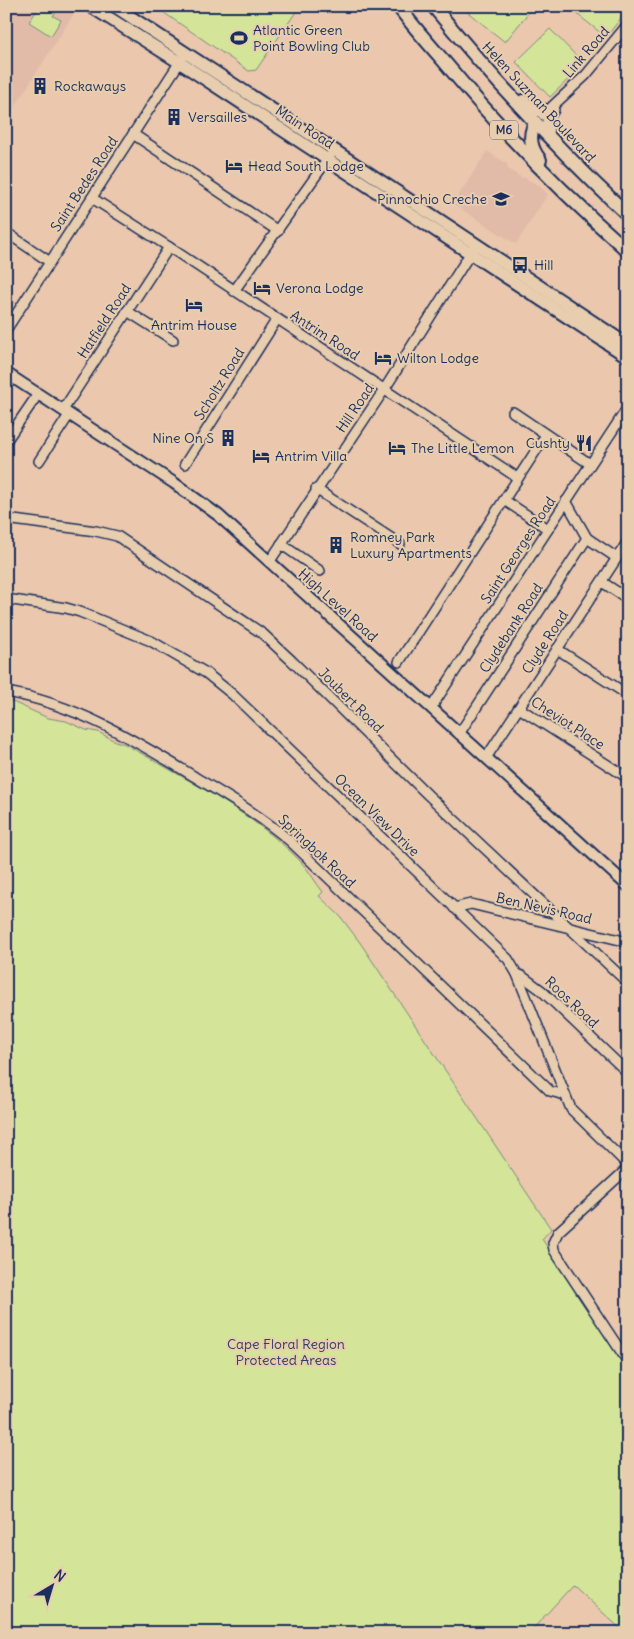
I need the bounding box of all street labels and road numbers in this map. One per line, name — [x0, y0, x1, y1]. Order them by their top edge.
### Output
street label: Link Road — [559, 23, 613, 81]
street label: Helen Suzman Boulevard — [478, 38, 600, 166]
street label: Main Road — [272, 101, 338, 153]
road number: M6 — [490, 120, 518, 140]
street label: Saint Bedes Road — [47, 133, 121, 235]
street label: Hatfield Road — [73, 280, 135, 362]
street label: Antrim Road — [287, 306, 363, 364]
street label: Scholtz Road — [190, 345, 248, 423]
street label: Hill Road — [332, 380, 378, 436]
street label: Saint Georges Road — [477, 493, 559, 607]
street label: High Level Road — [295, 565, 381, 645]
street label: Clydebank Road — [475, 580, 547, 676]
street label: Clyde Road — [518, 607, 572, 677]
street label: Joubert Road — [315, 664, 387, 736]
street label: Cheviot Place — [528, 692, 608, 754]
street label: Ocean View Drive — [331, 770, 423, 860]
street label: Springbok Road — [275, 811, 359, 891]
street label: Ben Nevis Road — [494, 888, 594, 928]
street label: Roos Road — [541, 973, 603, 1031]

